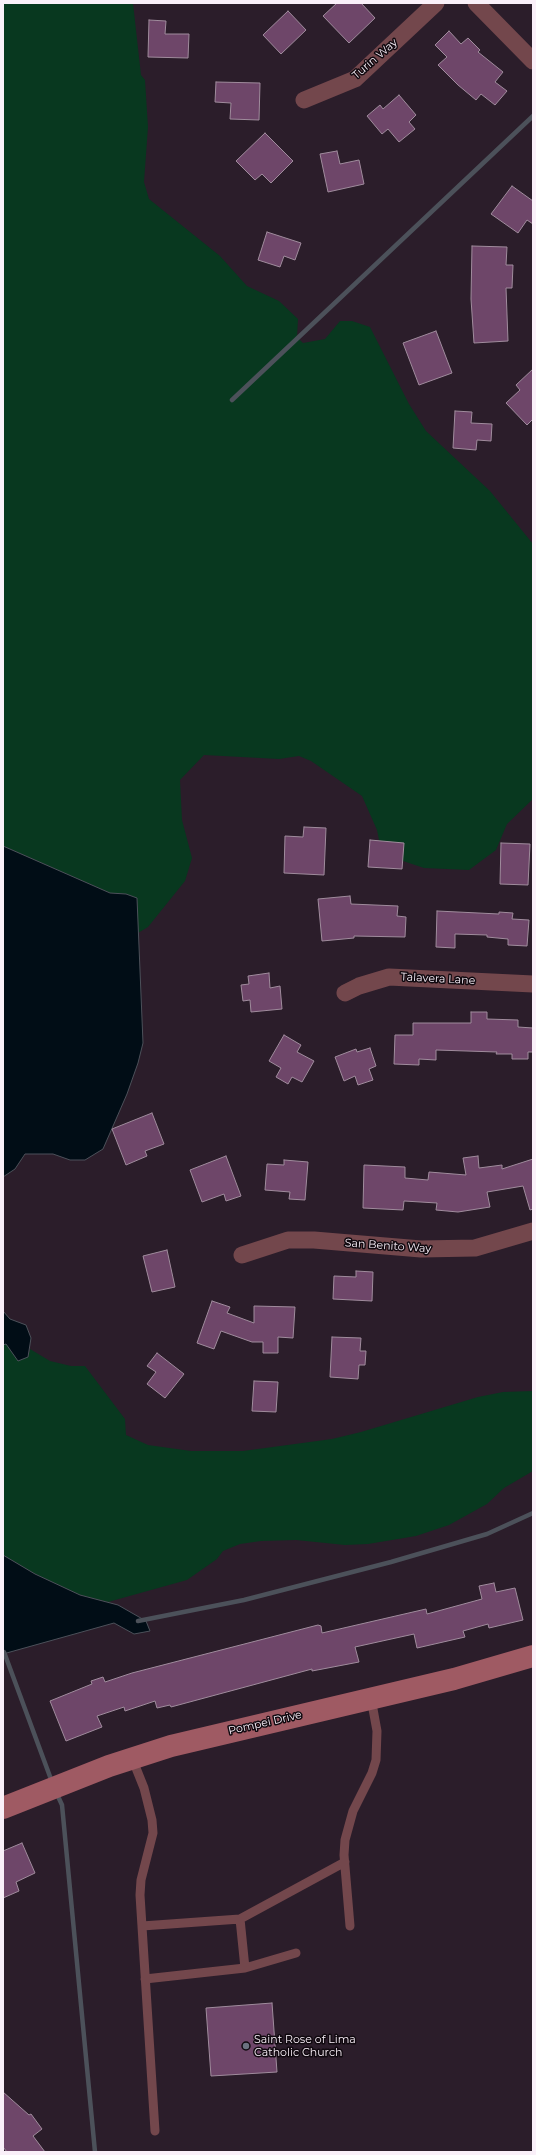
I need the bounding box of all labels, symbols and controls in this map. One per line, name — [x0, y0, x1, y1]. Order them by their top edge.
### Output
street label: Turin Way — [350, 36, 400, 82]
street label: Talavera Lane — [400, 970, 476, 988]
street label: San Benito Way — [344, 1236, 432, 1256]
street label: Pompei Drive — [227, 1708, 303, 1738]
place label: Saint Rose of Lima Catholic Church — [254, 2033, 356, 2059]
marker: Saint Rose of Lima Catholic Church — [241, 2041, 251, 2051]

